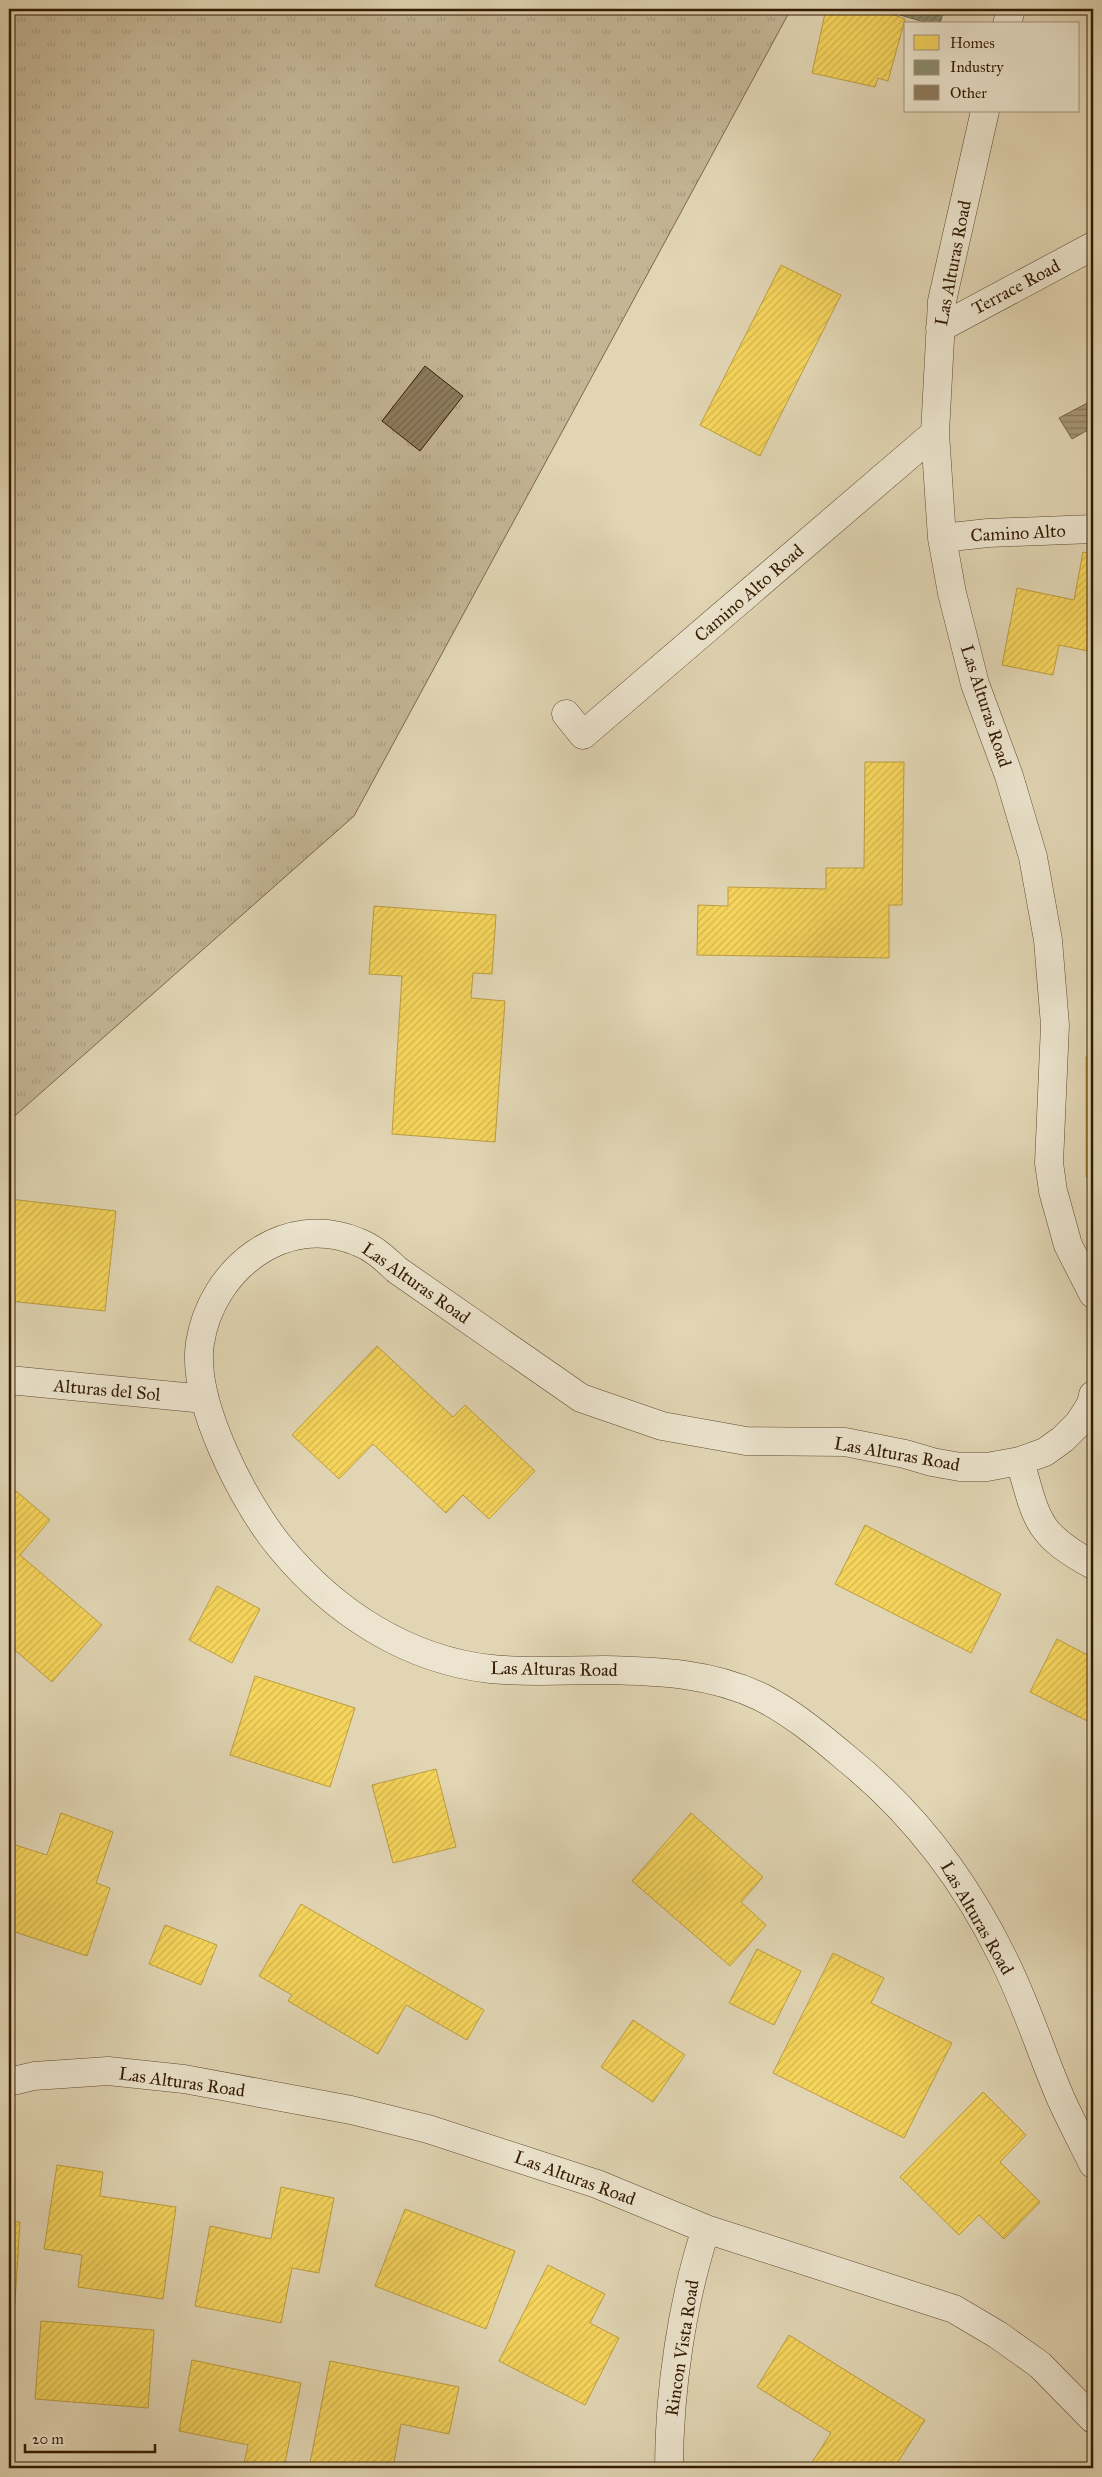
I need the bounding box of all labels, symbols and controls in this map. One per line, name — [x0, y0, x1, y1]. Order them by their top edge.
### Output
legend — [904, 22, 1080, 112]
text: Homes — [950, 34, 995, 52]
text: Industry — [950, 58, 1004, 76]
text: Other — [950, 84, 987, 102]
street label: Las Alturas Road — [930, 198, 976, 328]
street label: Terrace Road — [968, 255, 1064, 319]
street label: Camino Alto — [970, 520, 1066, 546]
street label: Camino Alto Road — [690, 540, 808, 646]
street label: Las Alturas Road — [956, 642, 1016, 770]
street label: Las Alturas Road — [358, 1237, 474, 1329]
street label: Alturas del Sol — [52, 1374, 162, 1406]
street label: Las Alturas Road — [832, 1432, 962, 1476]
street label: Las Alturas Road — [490, 1657, 618, 1681]
street label: Las Alturas Road — [936, 1857, 1018, 1979]
street label: Las Alturas Road — [117, 2062, 247, 2102]
street label: Las Alturas Road — [511, 2146, 639, 2210]
street label: Rincon Vista Road — [660, 2278, 704, 2418]
scale bar — [25, 2422, 155, 2454]
text: 20 m — [32, 2430, 64, 2448]

